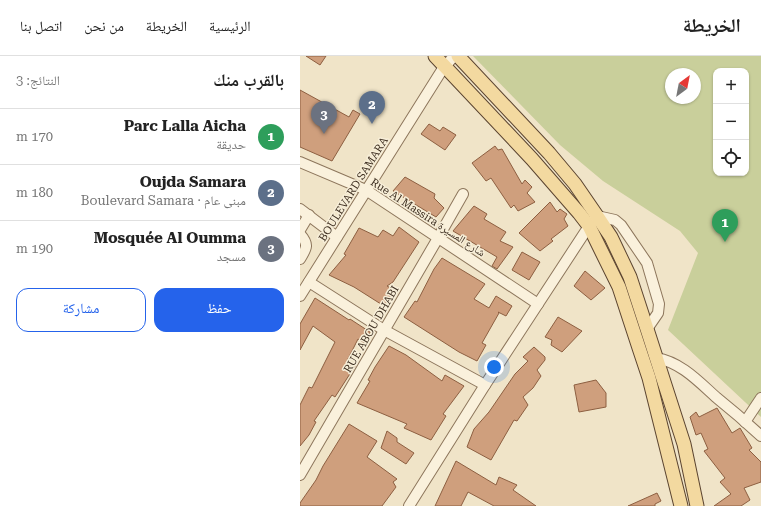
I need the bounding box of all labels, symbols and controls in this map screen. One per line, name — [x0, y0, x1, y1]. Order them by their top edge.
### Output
text: الخريطة — [683, 14, 741, 37]
text: اتصل بنا — [20, 18, 62, 34]
text: من نحن — [84, 18, 124, 34]
text: الخريطة — [146, 18, 187, 34]
text: الرئيسية — [209, 18, 251, 34]
north arrow — [665, 68, 701, 104]
map controls — [713, 68, 749, 176]
button: + — [713, 68, 749, 104]
text: بالقرب منك — [213, 70, 284, 90]
text: النتائج: 3 — [16, 73, 60, 88]
pin: 2 — [359, 91, 385, 124]
pin: 3 — [311, 101, 337, 134]
button: − — [713, 104, 749, 140]
text: Parc Lalla Aicha — [124, 117, 246, 135]
text: 170 m — [16, 129, 53, 144]
text: 1 — [267, 129, 275, 144]
street label: BOULEVARD SAMARA — [316, 134, 391, 244]
text: حديقة — [216, 137, 246, 152]
button: locate — [713, 140, 749, 176]
text: Oujda Samara — [140, 173, 246, 191]
street label: Rue Al Massira شارع المسيرة — [368, 175, 487, 259]
text: 180 m — [16, 185, 53, 200]
text: 2 — [267, 185, 275, 200]
text: مبنى عام · Boulevard Samara — [81, 193, 246, 208]
pin: 1 — [712, 209, 738, 242]
text: Mosquée Al Oumma — [94, 229, 246, 247]
text: 190 m — [16, 241, 53, 256]
text: 3 — [267, 241, 275, 256]
text: مسجد — [217, 249, 246, 264]
street label: RUE ABOU DHABI — [341, 283, 402, 375]
button: مشاركة — [16, 288, 146, 332]
button: حفظ — [154, 288, 284, 332]
your location — [484, 357, 504, 377]

